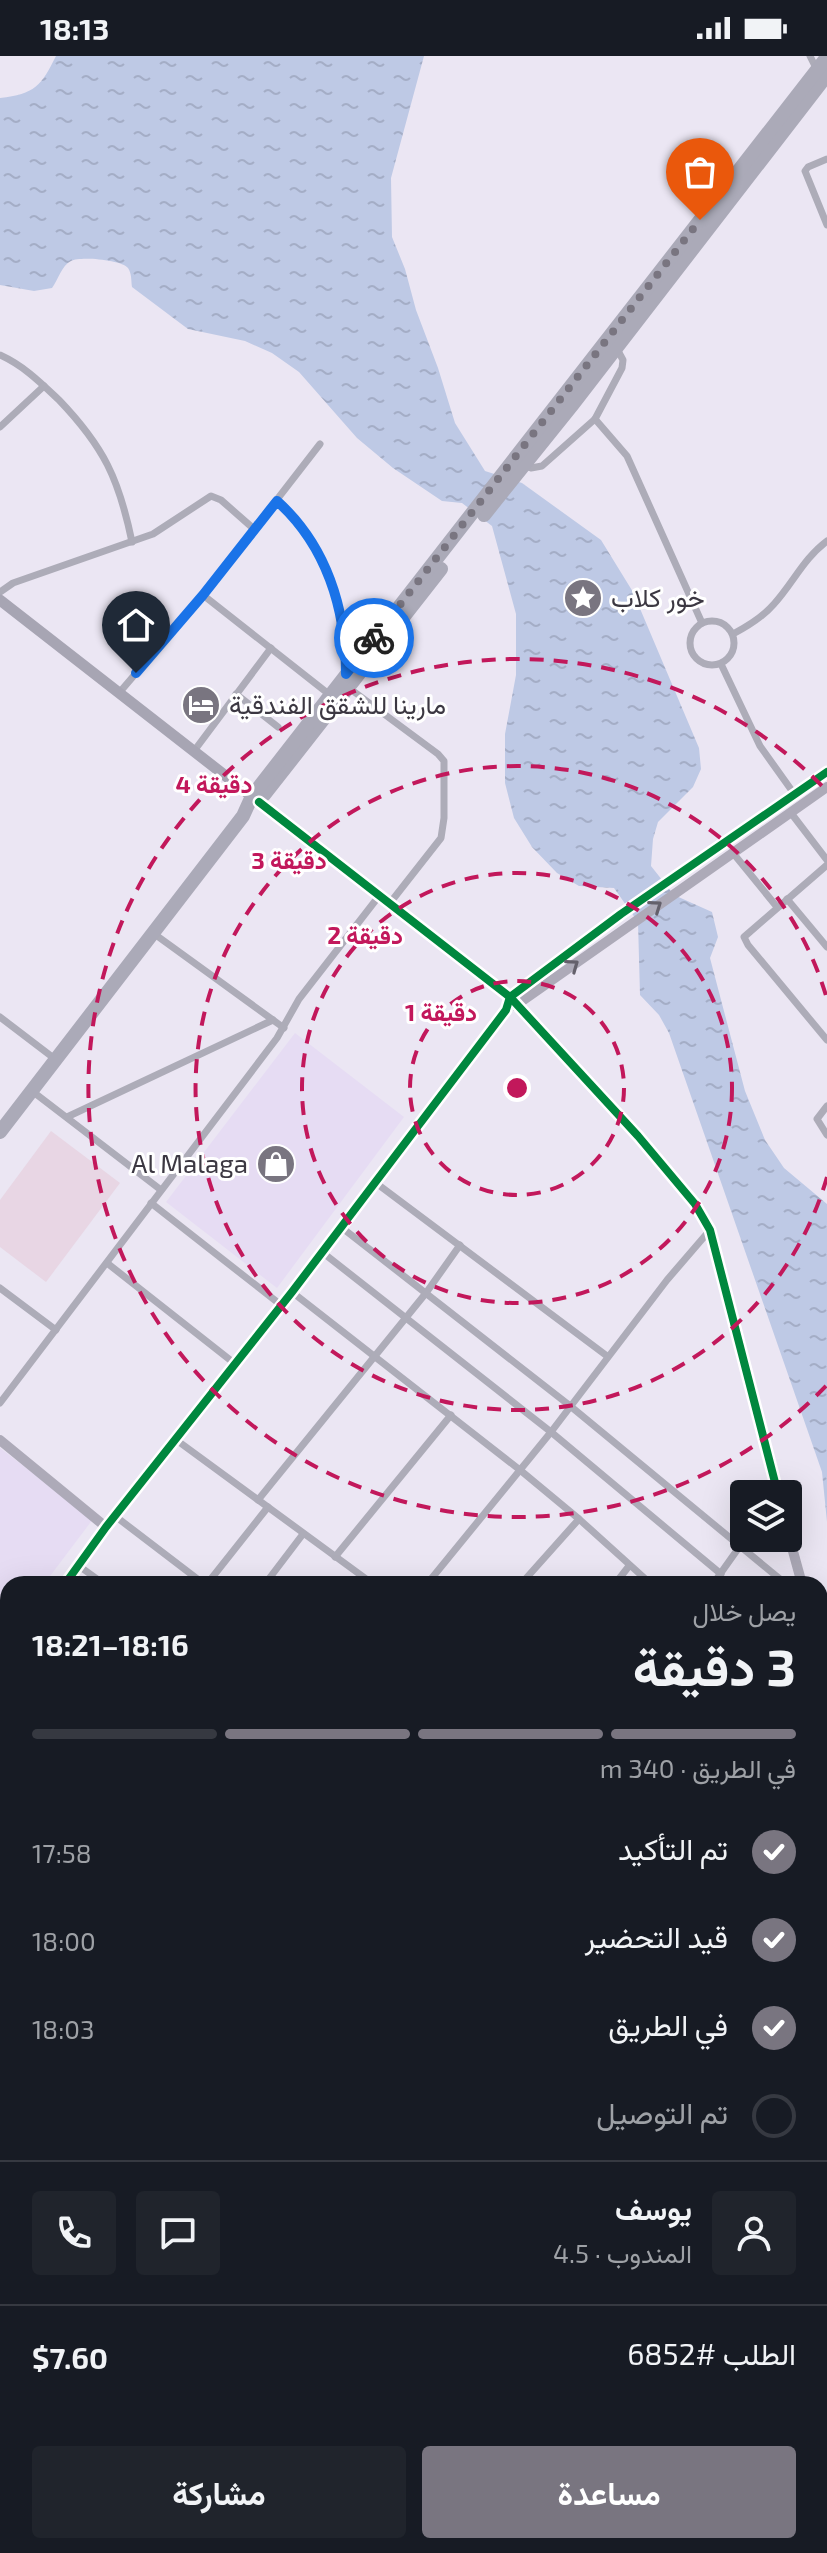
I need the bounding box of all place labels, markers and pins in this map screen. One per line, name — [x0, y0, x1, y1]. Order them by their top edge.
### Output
pin — [666, 138, 734, 220]
place icon: خور كلاب — [562, 577, 604, 619]
place label: خور كلاب — [611, 581, 705, 614]
pin — [102, 591, 170, 673]
hotel icon: مارينا للشقق الفندقية — [180, 684, 222, 726]
place label: مارينا للشقق الفندقية — [229, 688, 446, 721]
centre of rings — [503, 1074, 531, 1102]
shop icon: Al Malaga — [255, 1143, 297, 1185]
place label: Al Malaga — [131, 1147, 248, 1178]

